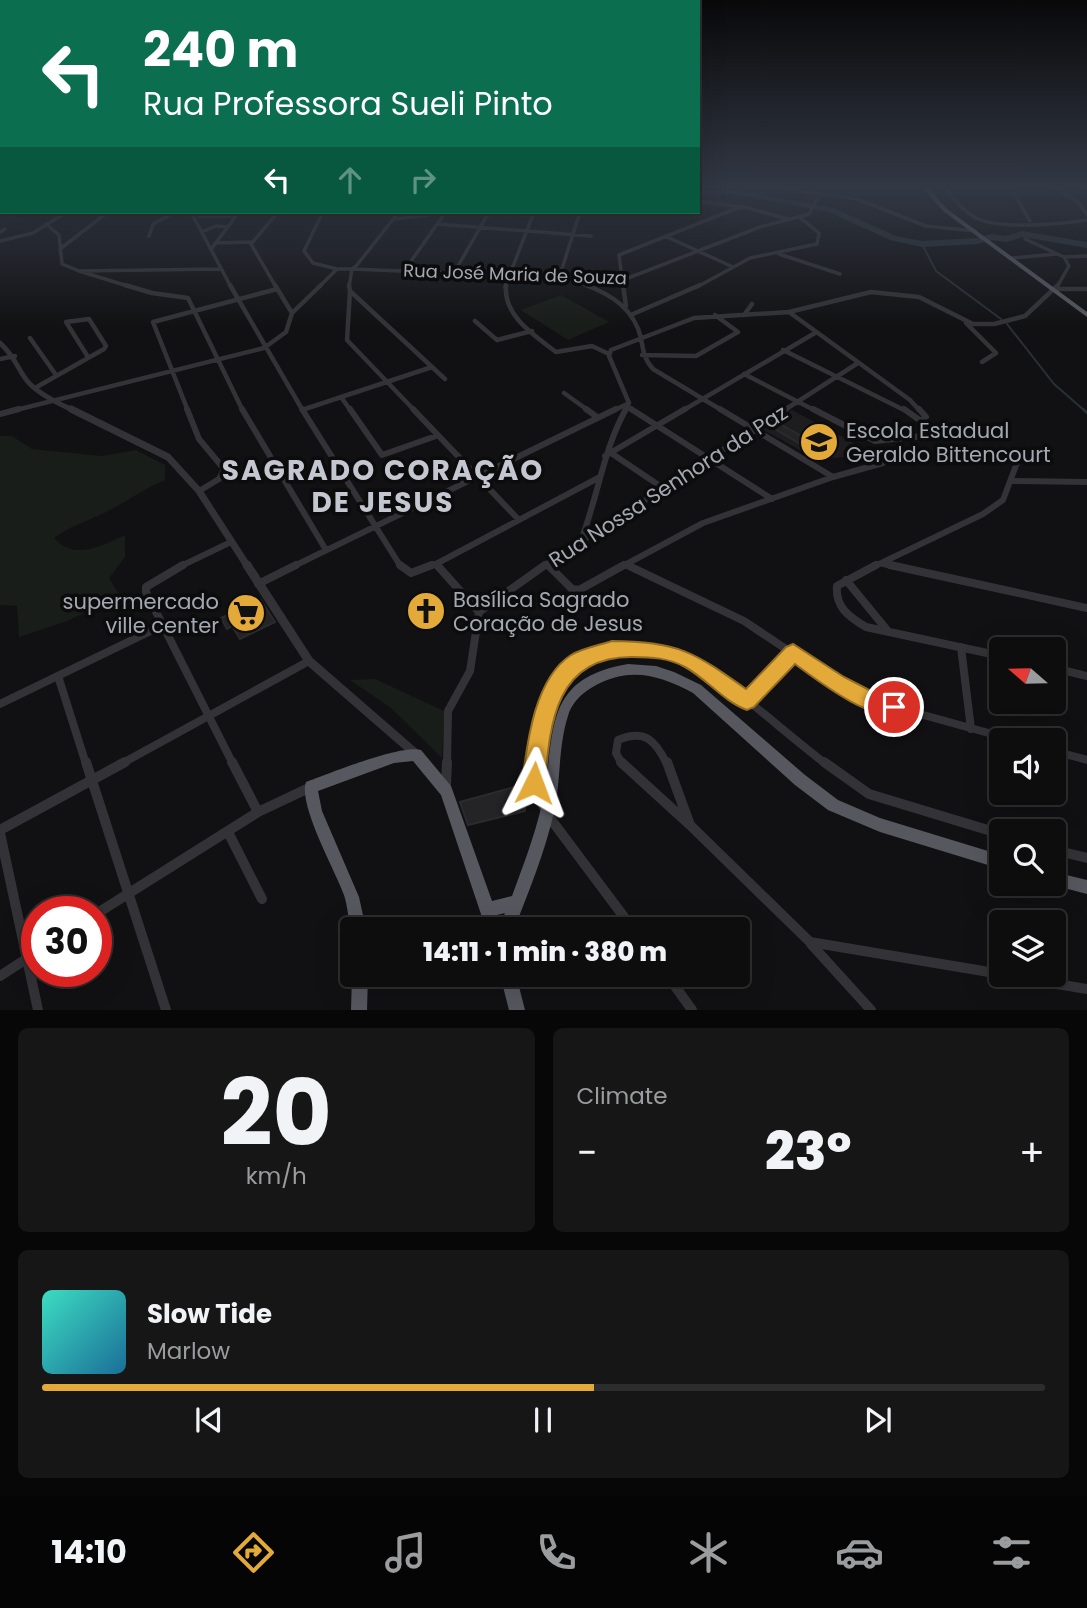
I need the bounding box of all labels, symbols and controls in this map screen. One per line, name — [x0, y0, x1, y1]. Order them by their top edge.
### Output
text: 240 m — [143, 16, 298, 84]
icon: left — [28, 28, 119, 119]
text: Rua Professora Sueli Pinto — [143, 81, 553, 126]
icon: left — [258, 161, 296, 199]
icon: ahead — [331, 161, 369, 199]
icon: right — [404, 161, 442, 199]
street label: Rua José Maria de Souza — [403, 258, 627, 290]
street label: Rua Nossa Senhora da Paz — [543, 398, 793, 574]
place label: Escola Estadual Geraldo Bittencourt — [846, 416, 1051, 469]
school or university icon: Escola Estadual Geraldo Bittencourt — [798, 421, 840, 463]
district label: SAGRADO CORAÇÃO DE JESUS — [222, 451, 544, 522]
place label: Basílica Sagrado Coração de Jesus — [453, 585, 643, 638]
place label: supermercado ville center — [62, 587, 219, 640]
church icon: Basílica Sagrado Coração de Jesus — [405, 590, 447, 632]
supermarket icon: supermercado ville center — [225, 592, 267, 634]
north arrow — [989, 637, 1066, 714]
map controls — [989, 637, 1066, 987]
pin — [864, 677, 924, 737]
icon: arrive — [875, 688, 913, 726]
button: sound — [989, 728, 1066, 805]
position arrow — [497, 746, 571, 820]
button: search — [989, 819, 1066, 896]
speed limit sign: 30 — [21, 896, 112, 987]
button: layers — [989, 910, 1066, 987]
text: 14:11 · 1 min · 380 m — [423, 934, 667, 970]
text: 20 — [221, 1049, 332, 1177]
text: Climate — [577, 1080, 667, 1112]
text: 23° — [765, 1115, 851, 1188]
text: − — [577, 1126, 597, 1179]
text: + — [1019, 1126, 1045, 1179]
text: km/h — [246, 1160, 307, 1192]
text: Slow Tide — [147, 1296, 272, 1332]
text: Marlow — [147, 1335, 230, 1367]
icon: previous — [190, 1401, 228, 1439]
icon: pause — [524, 1401, 562, 1439]
icon: next — [859, 1401, 897, 1439]
icon: directions — [229, 1528, 278, 1577]
icon: music — [381, 1528, 430, 1577]
icon: phone — [532, 1528, 581, 1577]
icon: climate — [684, 1528, 733, 1577]
icon: car — [835, 1528, 884, 1577]
icon: filters — [987, 1528, 1036, 1577]
text: 14:10 — [51, 1529, 127, 1574]

